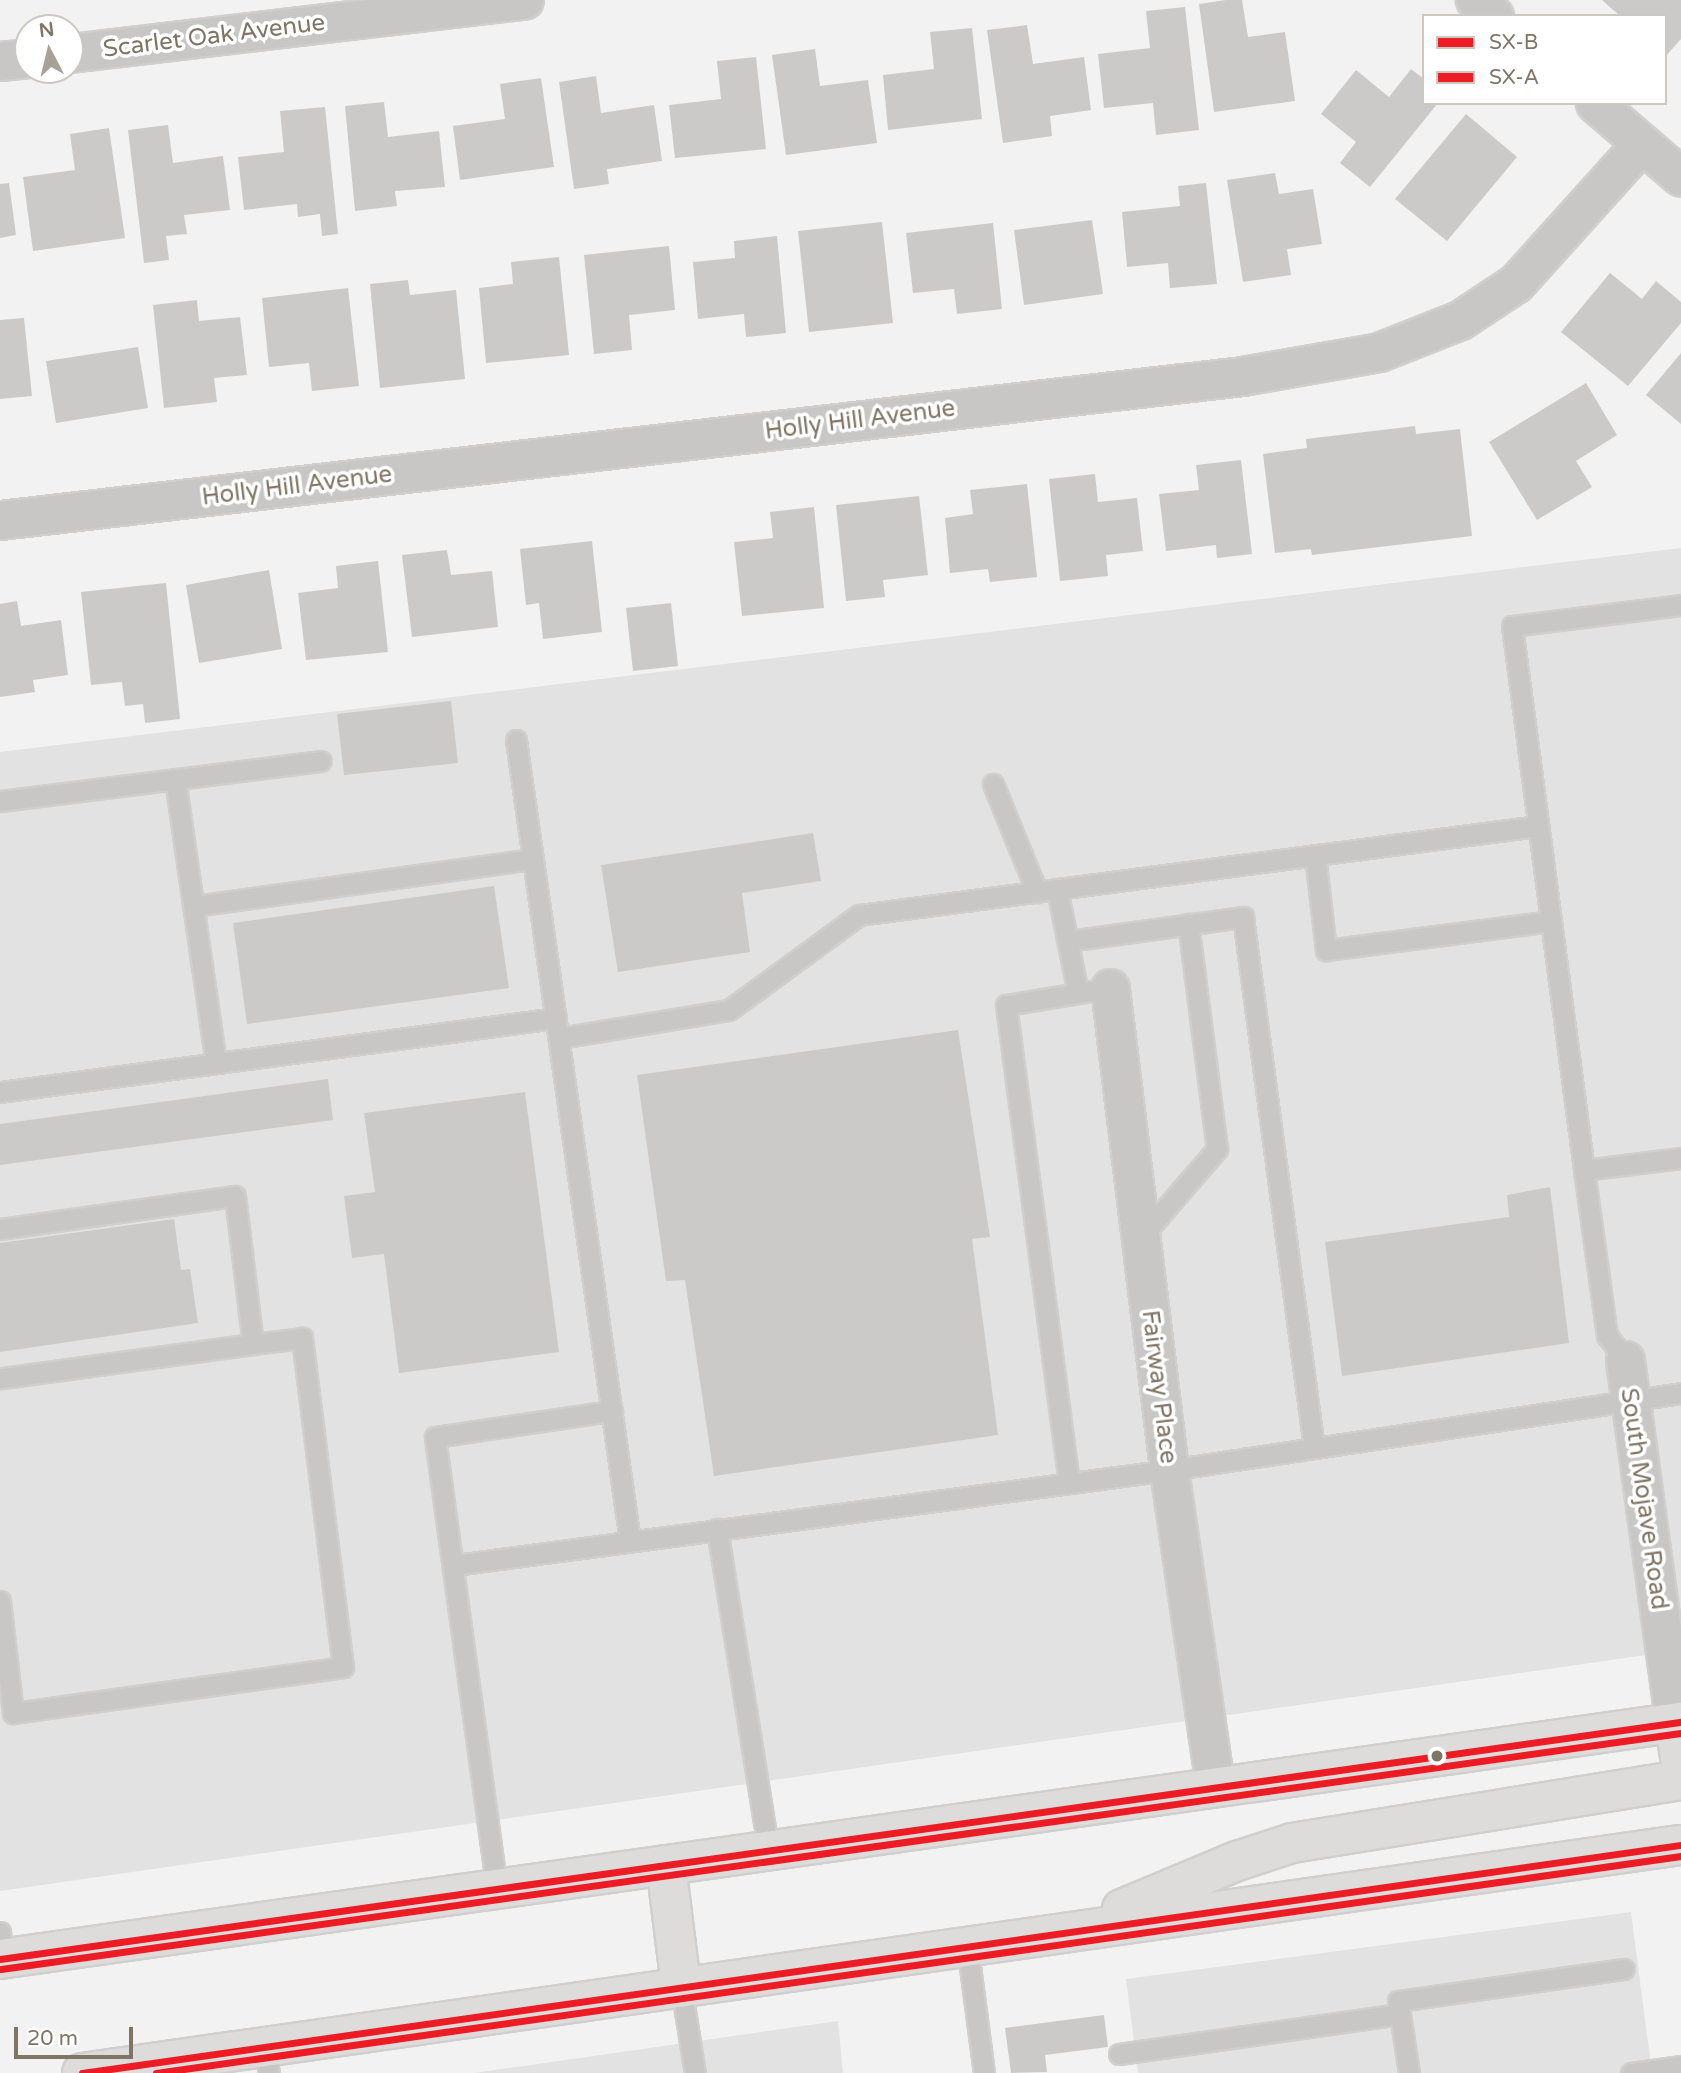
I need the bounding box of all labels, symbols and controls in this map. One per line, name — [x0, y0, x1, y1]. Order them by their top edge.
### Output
street label: Scarlet Oak Avenue — [101, 8, 327, 64]
north arrow — [14, 14, 84, 84]
legend — [1422, 14, 1667, 105]
text: N — [38, 18, 56, 42]
text: SX-B — [1489, 30, 1538, 55]
text: SX-A — [1489, 65, 1539, 90]
street label: Holly Hill Avenue — [763, 394, 957, 446]
street label: Holly Hill Avenue — [200, 460, 394, 512]
street label: Fairway Place — [1135, 1309, 1183, 1465]
street label: South Mojave Road — [1614, 1386, 1674, 1612]
unlabelled marker — [1430, 1749, 1444, 1763]
scale bar — [18, 2014, 136, 2058]
text: 20 m — [27, 2026, 78, 2051]

